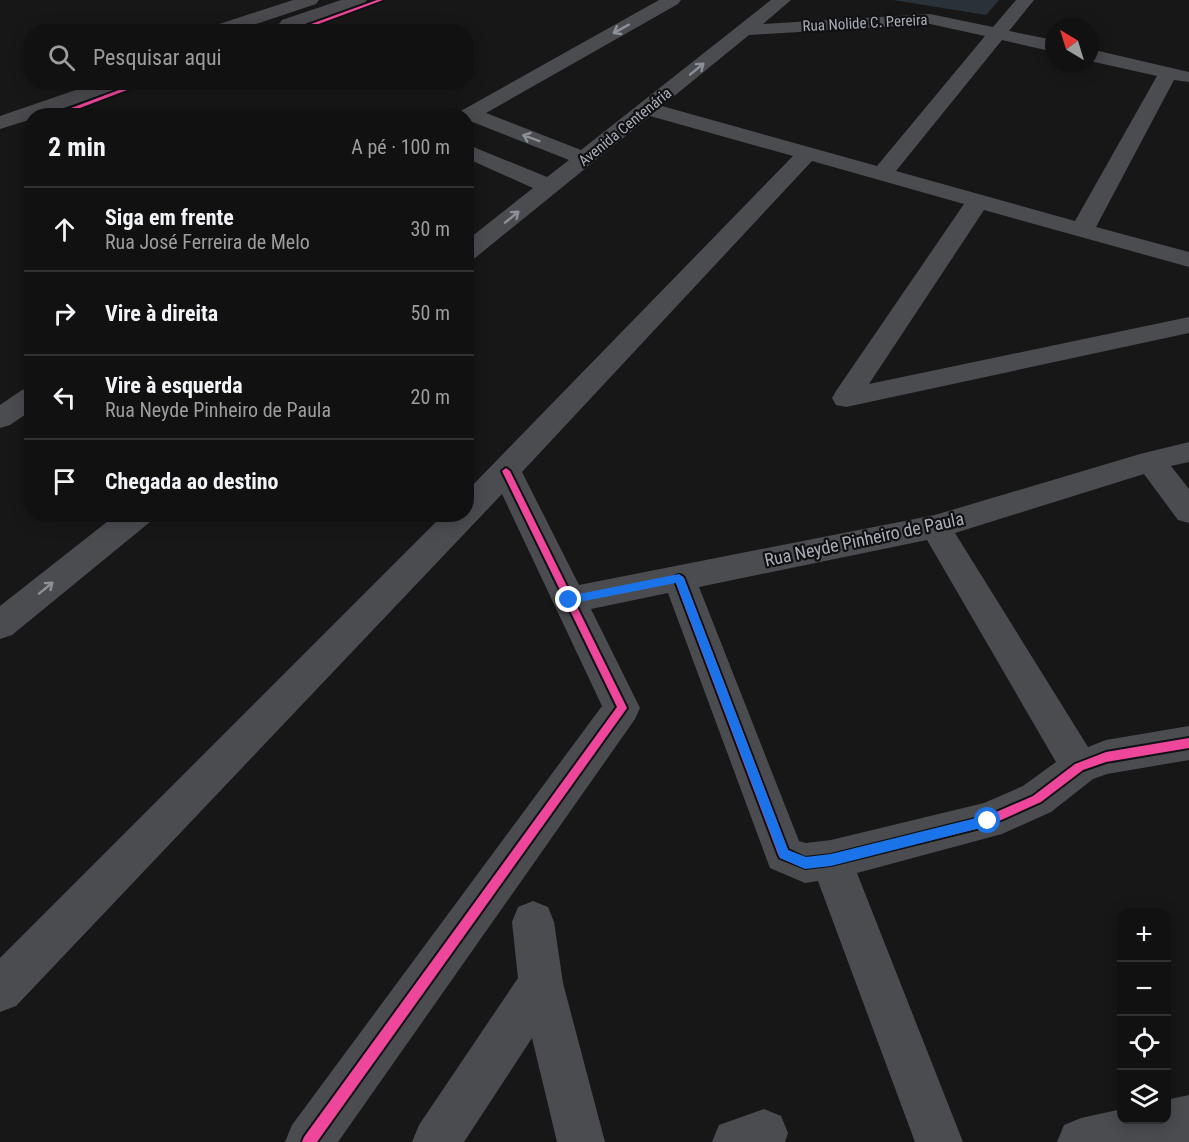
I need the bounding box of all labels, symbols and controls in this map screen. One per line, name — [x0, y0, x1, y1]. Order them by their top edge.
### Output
street label: Rua Nolide C. Pereira — [802, 11, 928, 35]
north arrow — [1045, 18, 1099, 72]
one-way arrow — [613, 23, 630, 35]
search box — [24, 24, 474, 90]
icon: search — [45, 41, 78, 74]
text: Pesquisar aqui — [93, 45, 222, 70]
one-way arrow — [689, 62, 704, 76]
street label: Avenida Centenária — [575, 84, 675, 170]
text: 2 min — [48, 132, 106, 162]
one-way arrow — [522, 132, 540, 143]
text: A pé · 100 m — [351, 135, 450, 159]
text: Siga em frente — [105, 205, 234, 230]
one-way arrow — [504, 210, 520, 223]
icon: ahead — [48, 213, 81, 246]
text: 30 m — [411, 217, 450, 241]
text: Rua José Ferreira de Melo — [105, 230, 310, 254]
icon: right — [48, 297, 81, 330]
text: Vire à direita — [105, 301, 218, 326]
text: 50 m — [411, 301, 450, 325]
text: Vire à esquerda — [105, 373, 243, 398]
icon: left — [48, 381, 81, 414]
text: 20 m — [411, 385, 450, 409]
text: Rua Neyde Pinheiro de Paula — [105, 398, 331, 422]
icon: arrive — [48, 465, 81, 498]
text: Chegada ao destino — [105, 469, 279, 494]
street label: Rua Neyde Pinheiro de Paula — [762, 508, 966, 570]
one-way arrow — [38, 582, 54, 595]
route end — [555, 586, 581, 612]
route start — [974, 807, 1000, 833]
map controls — [1117, 908, 1171, 1124]
button: + — [1117, 908, 1171, 962]
button: − — [1117, 962, 1171, 1016]
button: locate — [1117, 1016, 1171, 1070]
button: layers — [1117, 1070, 1171, 1124]

